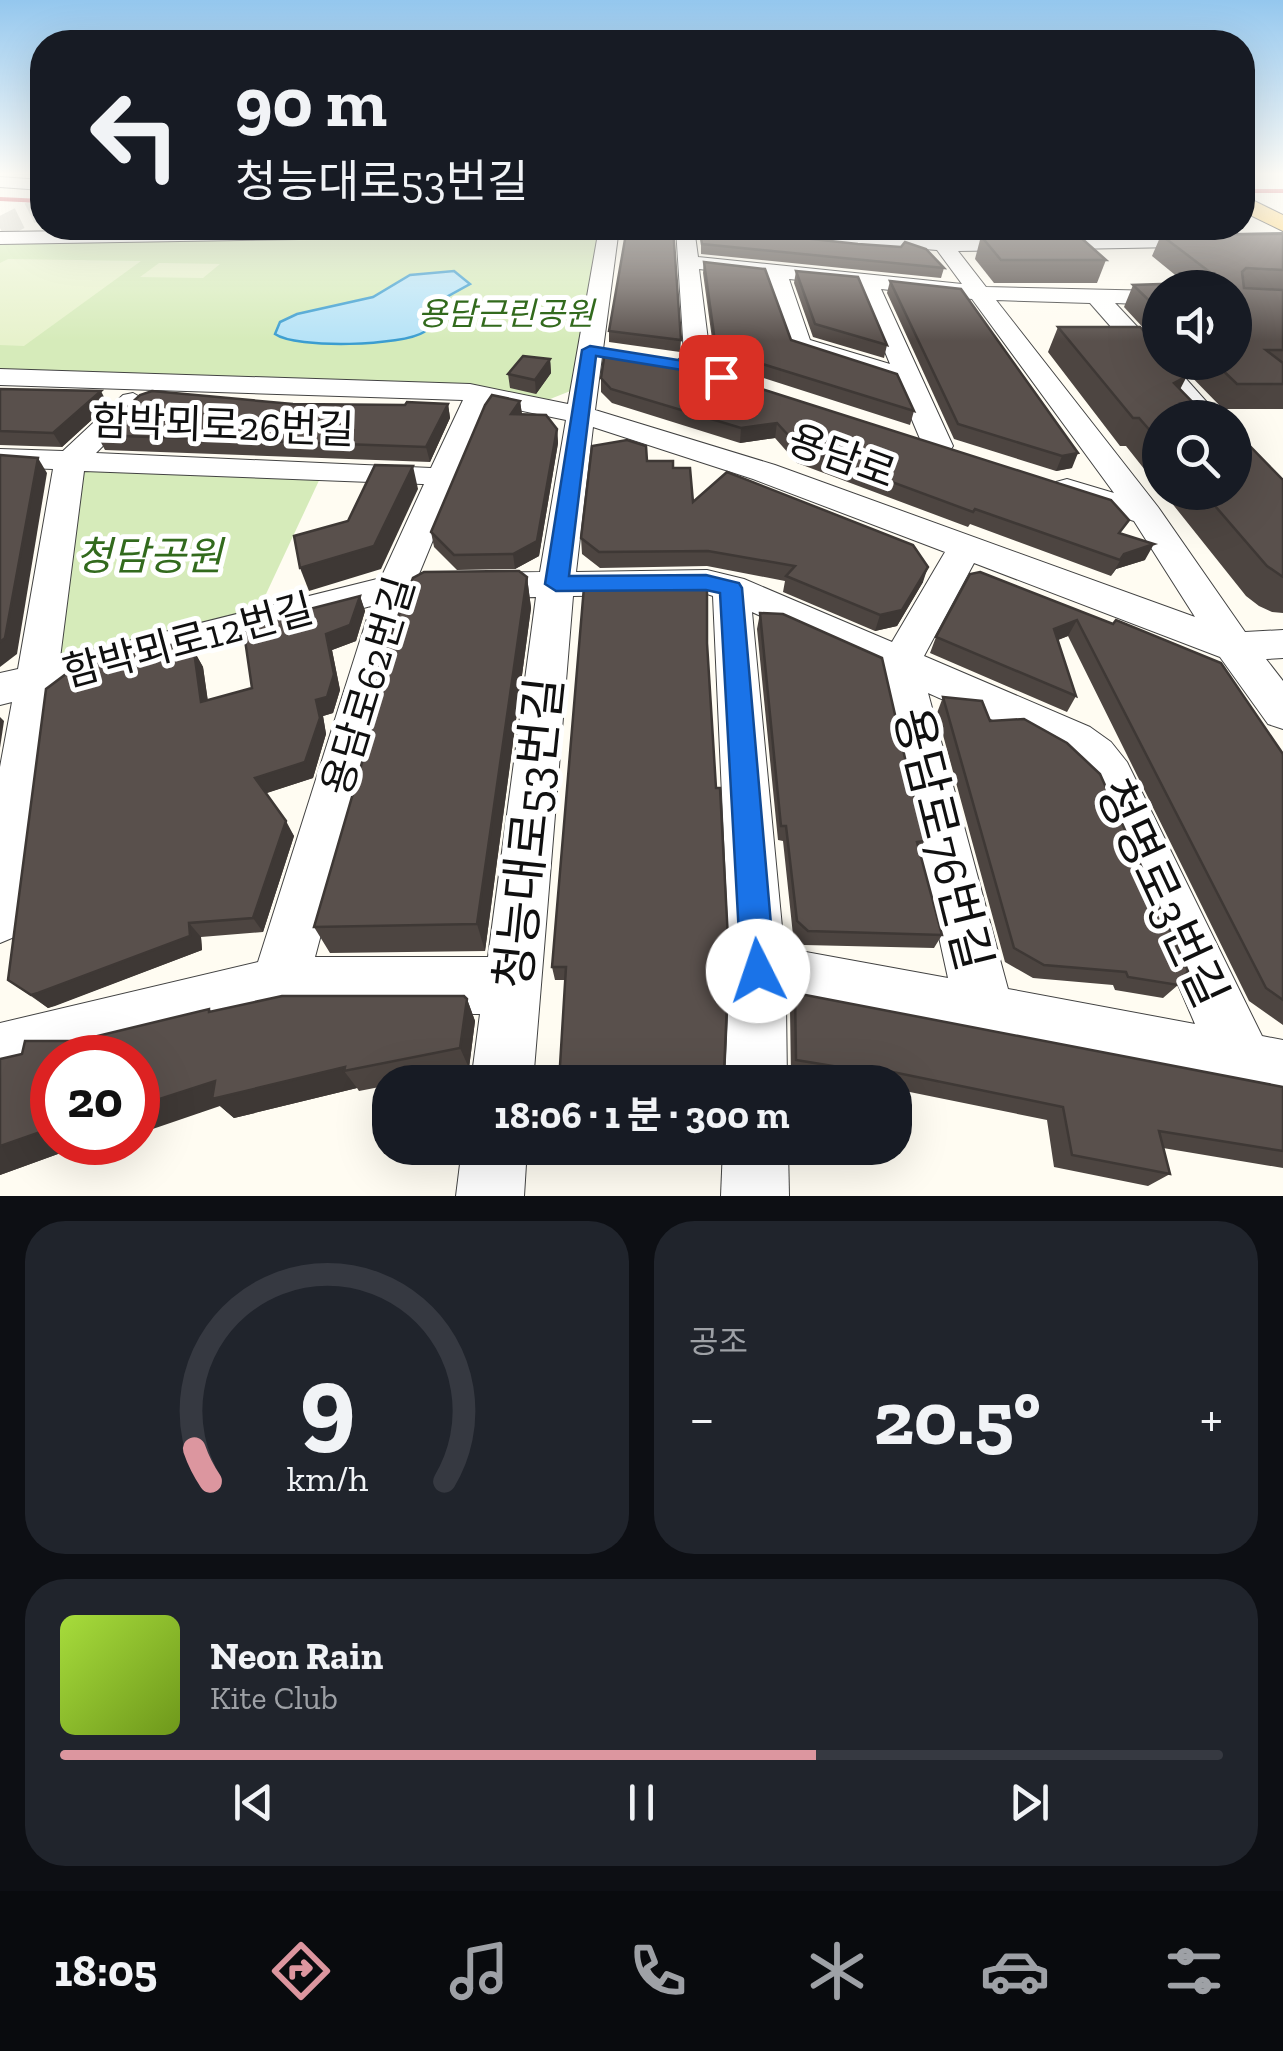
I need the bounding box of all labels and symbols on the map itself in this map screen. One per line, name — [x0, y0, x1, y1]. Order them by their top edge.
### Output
park label: 용담근린공원 — [418, 295, 597, 333]
pin — [679, 335, 764, 420]
street label: 함박뫼로26번길 — [91, 396, 355, 454]
street label: 용담로 — [782, 415, 902, 497]
park label: 청담공원 — [75, 532, 226, 580]
street label: 용담로62번길 — [312, 571, 424, 801]
street label: 함박뫼로12번길 — [58, 584, 318, 696]
street label: 청능대로53번길 — [484, 674, 574, 992]
street label: 용담로76번길 — [883, 702, 1003, 976]
street label: 청명로3번길 — [1085, 770, 1239, 1016]
position arrow — [706, 919, 810, 1023]
speed limit sign: 20 — [30, 1035, 160, 1165]

